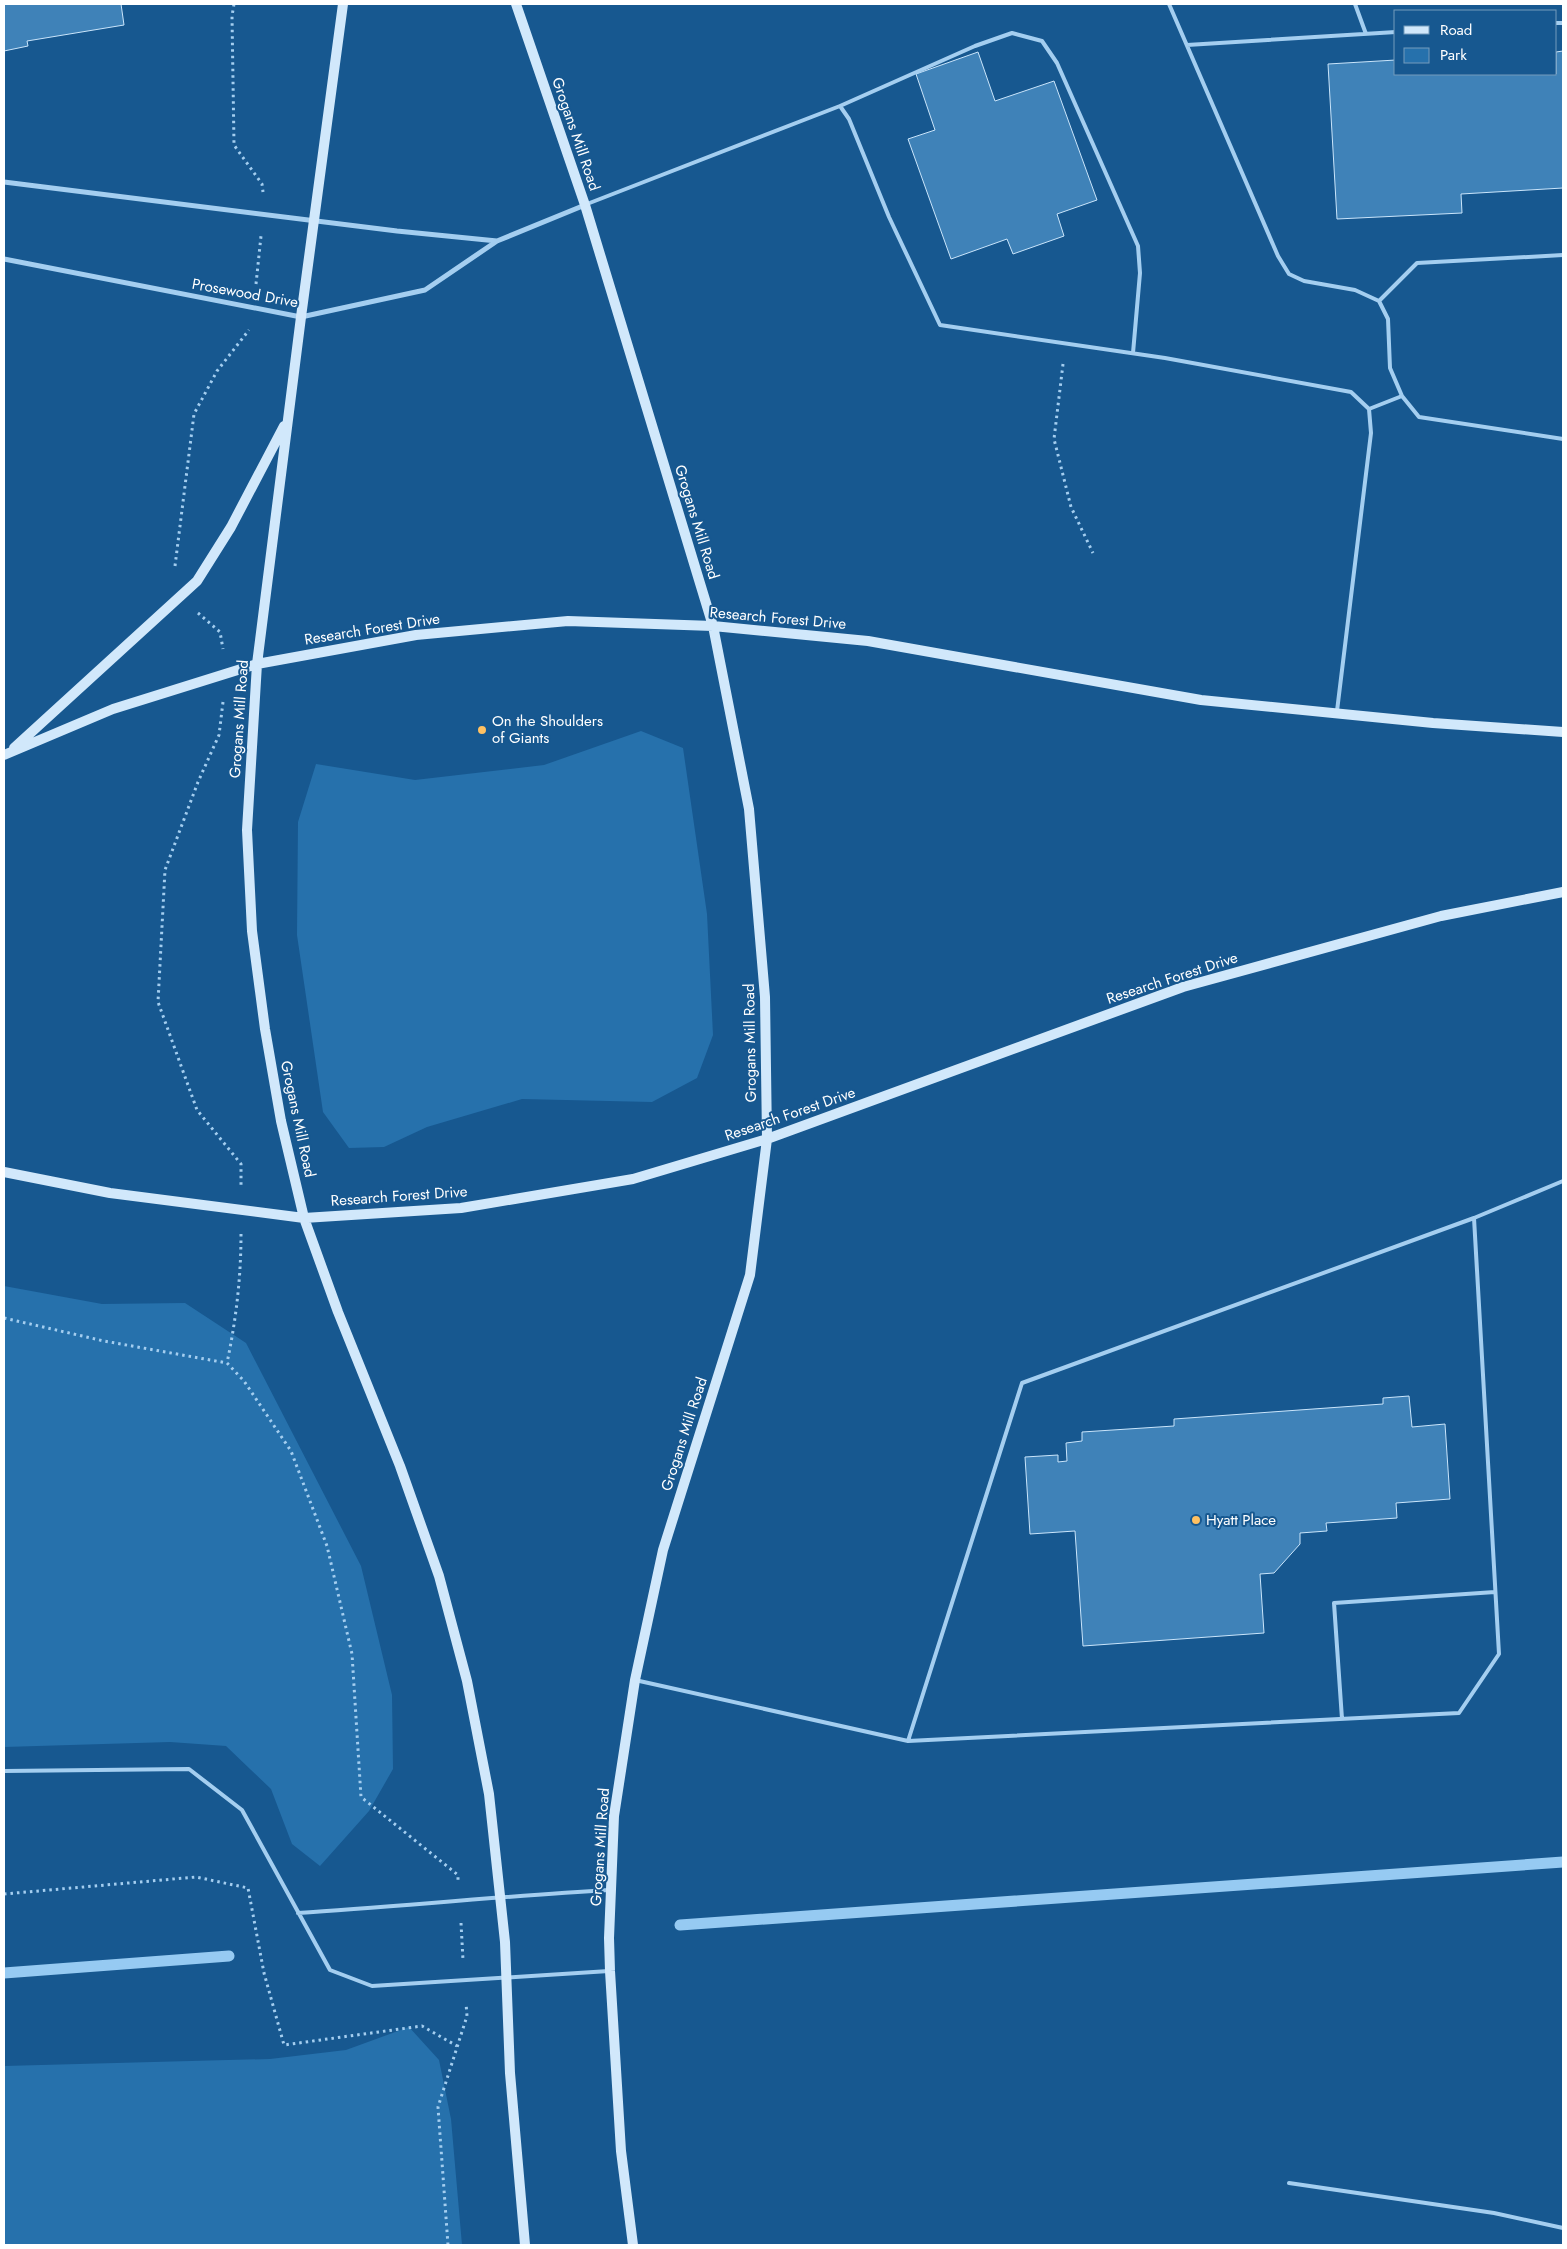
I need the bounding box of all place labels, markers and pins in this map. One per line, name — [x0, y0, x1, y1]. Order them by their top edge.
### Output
place label: On the Shoulders of Giants — [492, 710, 603, 749]
marker: On the Shoulders of Giants — [476, 724, 488, 736]
place label: Hyatt Place — [1206, 1509, 1276, 1531]
marker: Hyatt Place — [1190, 1514, 1202, 1526]

